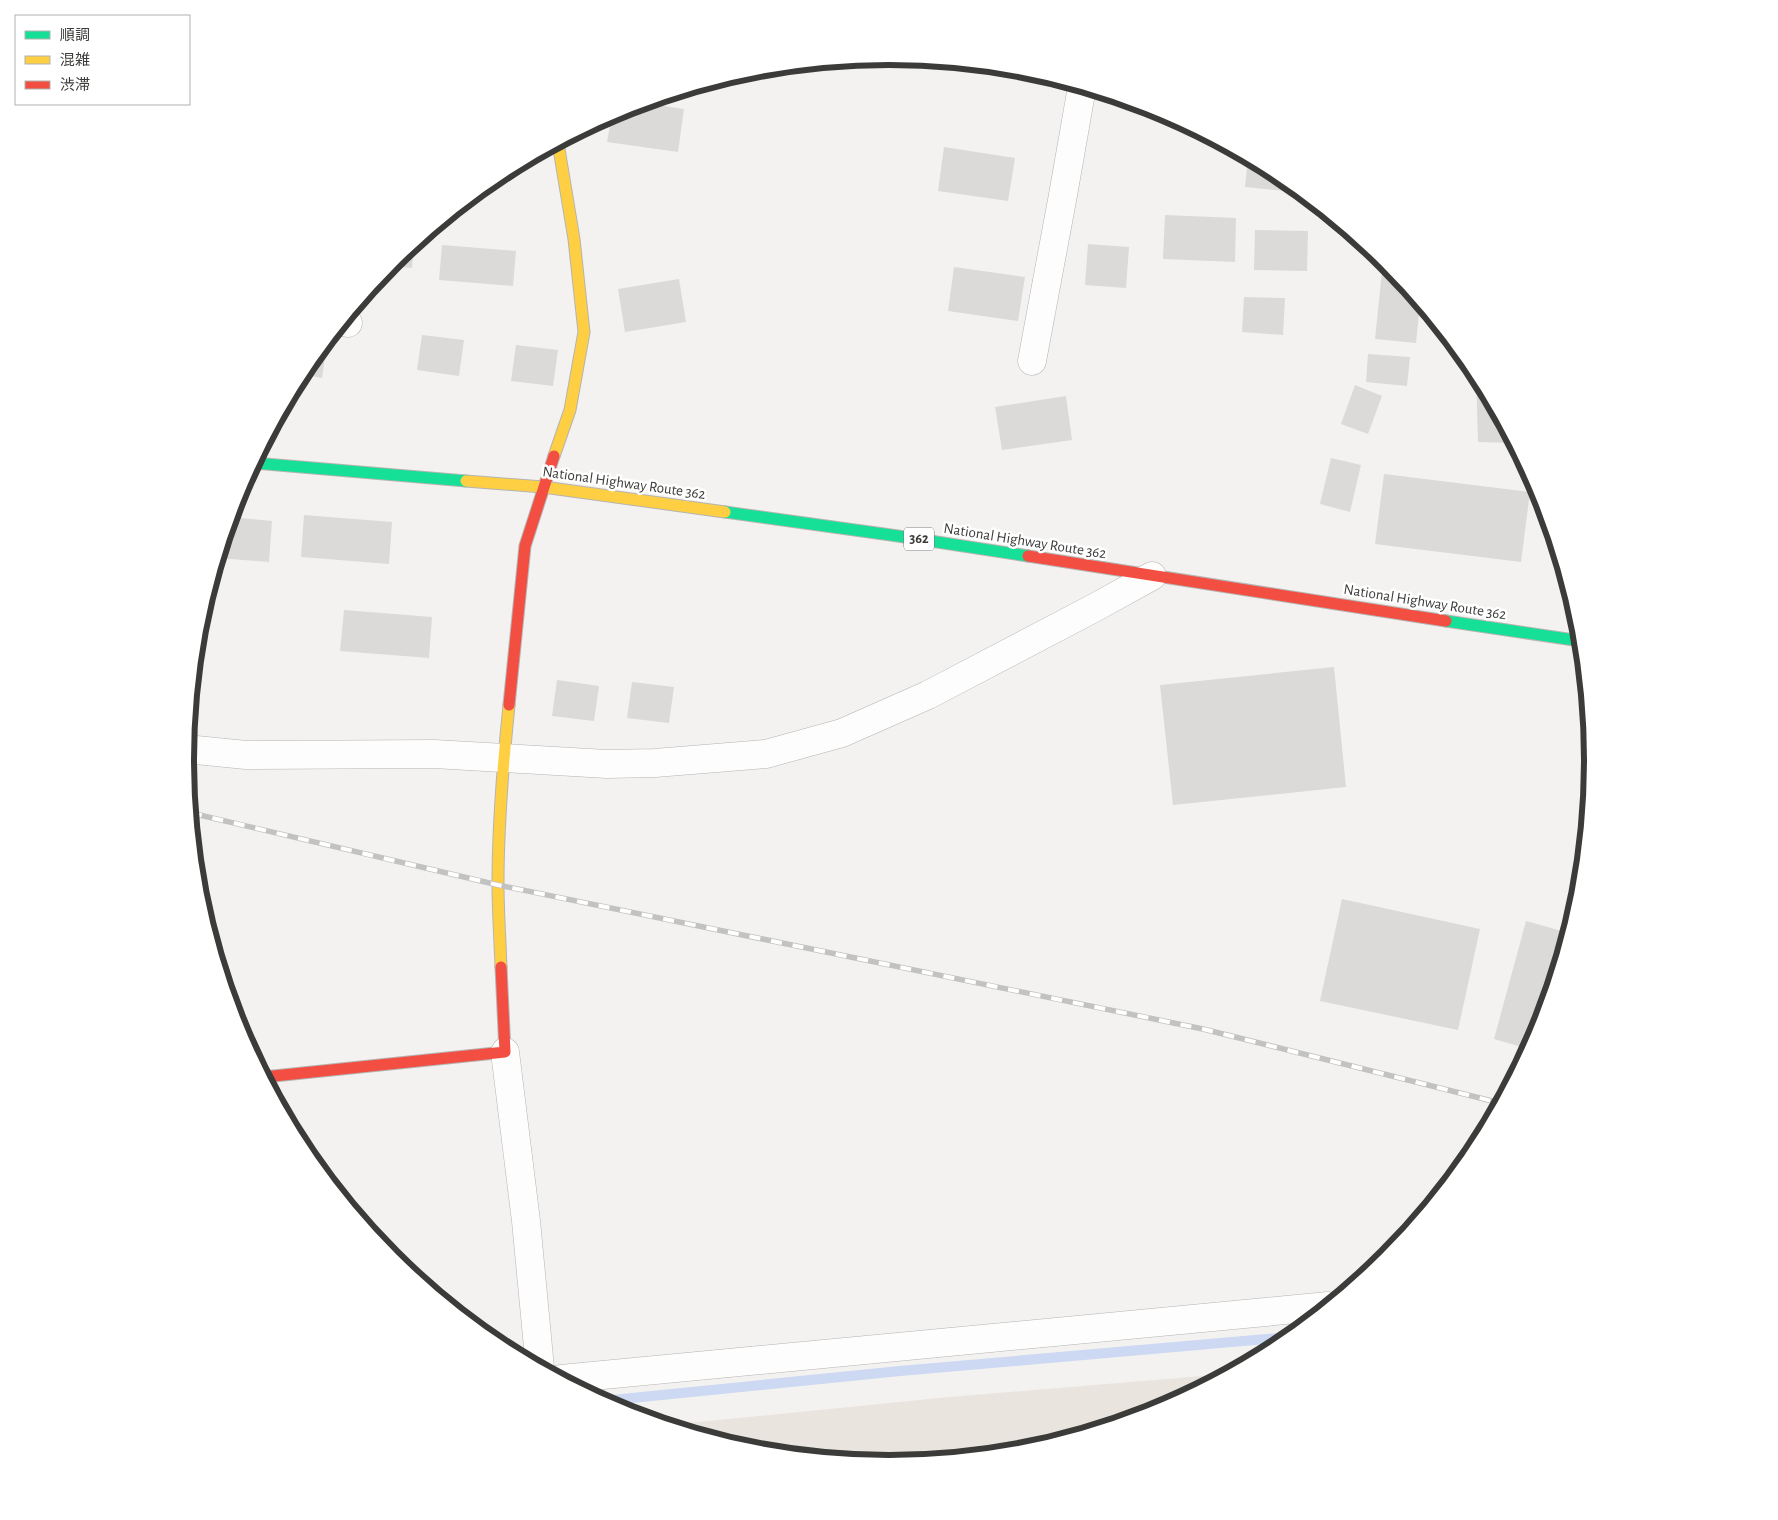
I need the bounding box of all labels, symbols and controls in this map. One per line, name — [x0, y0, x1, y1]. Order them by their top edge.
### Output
legend — [15, 15, 190, 105]
text: 順調 — [60, 28, 90, 43]
text: 混雑 — [60, 52, 90, 68]
text: 渋滞 — [60, 77, 90, 93]
street label: National Highway Route 362 — [542, 464, 707, 502]
street label: National Highway Route 362 — [943, 521, 1108, 561]
road number: 362 — [904, 528, 934, 550]
street label: National Highway Route 362 — [1343, 582, 1508, 622]

